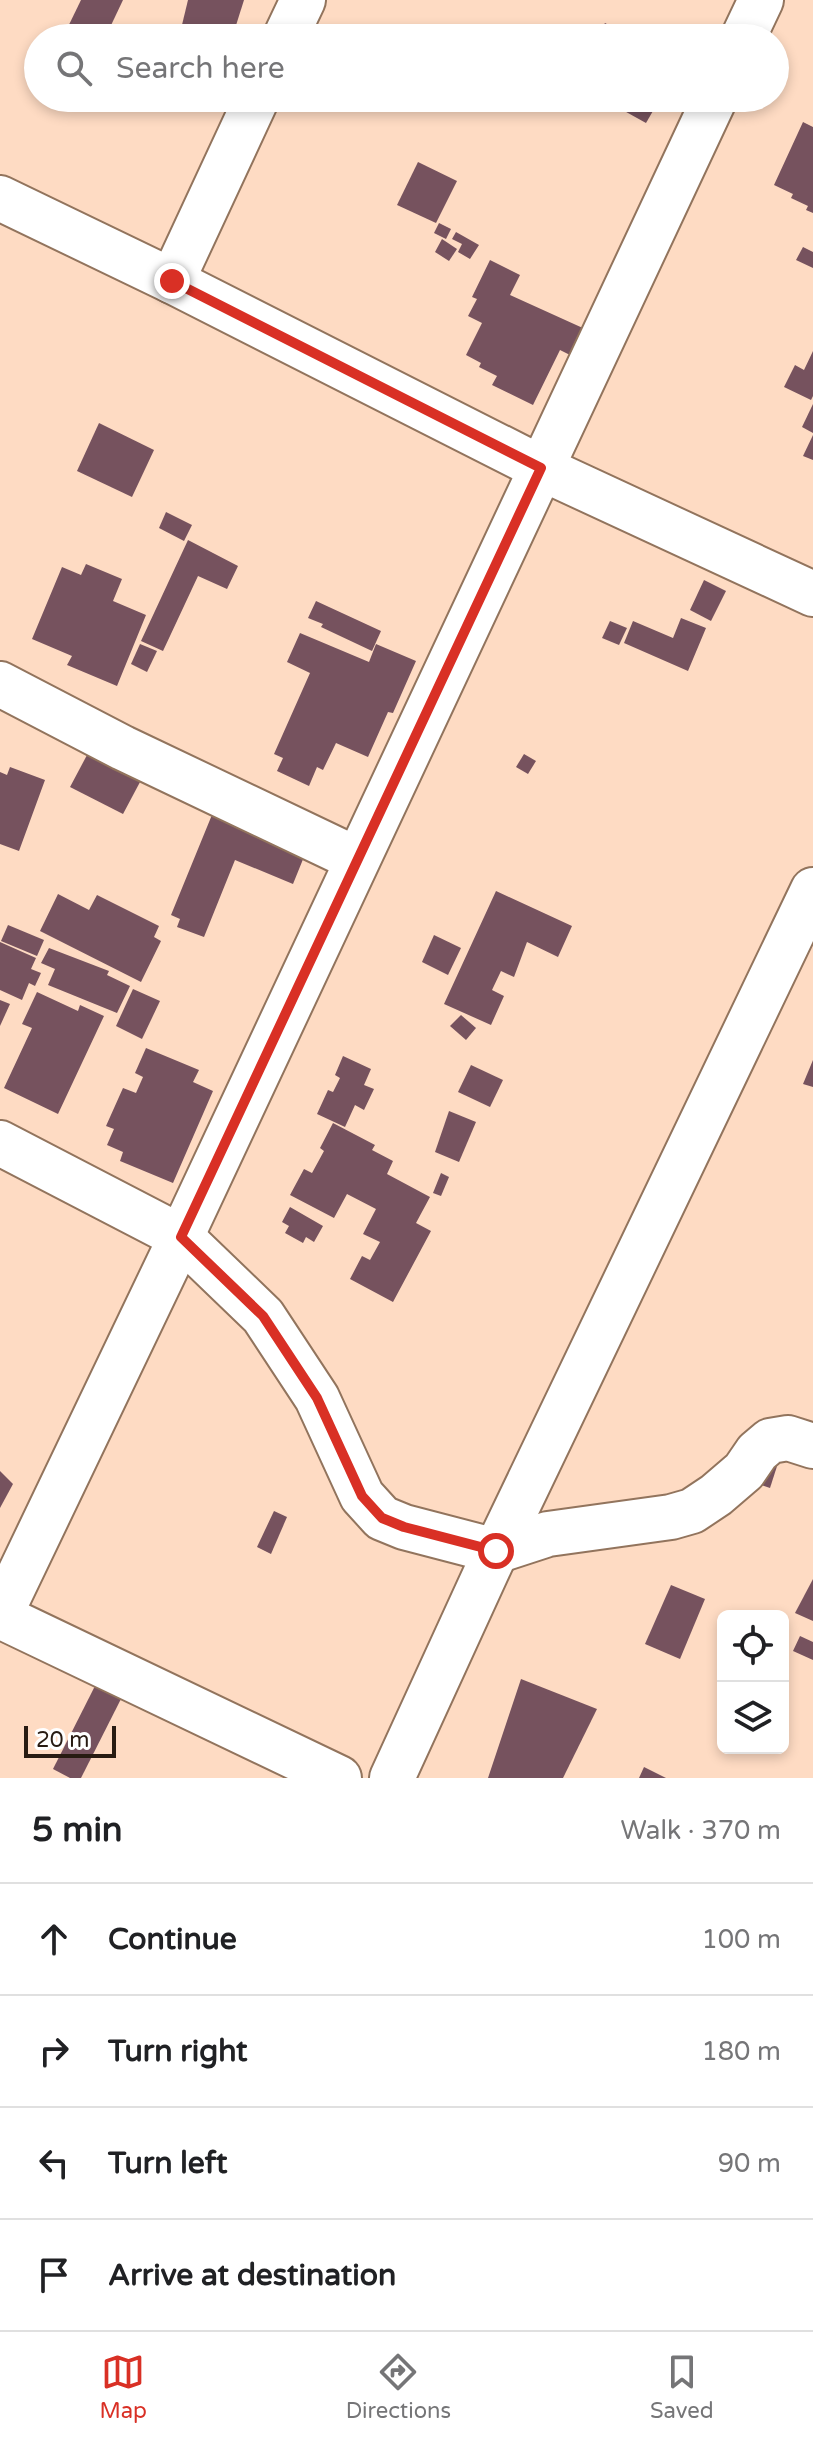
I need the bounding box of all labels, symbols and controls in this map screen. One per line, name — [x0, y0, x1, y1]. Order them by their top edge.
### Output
search box — [24, 24, 789, 112]
icon: search — [52, 46, 96, 90]
text: Search here — [116, 50, 285, 87]
route end — [154, 263, 190, 299]
route start — [478, 1533, 514, 1569]
map controls — [717, 1610, 789, 1754]
button: locate — [717, 1610, 789, 1682]
button: layers — [717, 1682, 789, 1754]
scale bar — [24, 1722, 116, 1758]
text: 20 m — [36, 1727, 90, 1753]
text: 5 min — [32, 1810, 123, 1851]
text: Walk · 370 m — [621, 1815, 781, 1846]
icon: ahead — [32, 1917, 76, 1961]
text: Continue — [108, 1921, 237, 1958]
text: 100 m — [701, 1924, 781, 1955]
icon: right — [32, 2029, 76, 2073]
text: Turn right — [108, 2033, 248, 2070]
text: 180 m — [701, 2036, 781, 2067]
icon: left — [32, 2141, 76, 2185]
text: Turn left — [108, 2145, 227, 2182]
text: 90 m — [718, 2148, 781, 2179]
icon: arrive — [32, 2253, 76, 2297]
text: Arrive at destination — [108, 2257, 396, 2294]
tab: Map — [99, 2350, 147, 2424]
tab: Directions — [346, 2350, 451, 2424]
tab: Saved — [650, 2350, 714, 2424]

